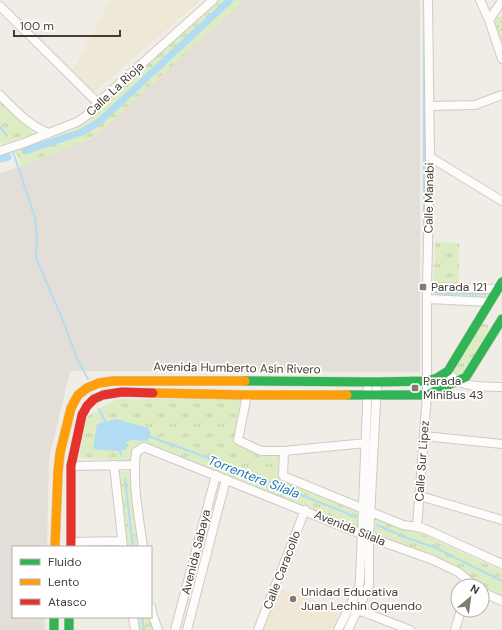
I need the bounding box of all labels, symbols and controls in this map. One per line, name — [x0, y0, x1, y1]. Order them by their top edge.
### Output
scale bar — [14, 12, 120, 38]
text: 100 m — [20, 18, 54, 34]
street label: Calle La Rioja — [83, 58, 147, 120]
street label: Calle Manabi — [420, 162, 438, 234]
place label: Parada 121 — [431, 279, 487, 295]
marker: Parada 121 — [418, 282, 428, 292]
street label: Avenida Humberto Asín Rivero — [153, 359, 321, 377]
place label: Parada MiniBus 43 — [423, 373, 483, 403]
marker: Parada MiniBus 43 — [410, 383, 420, 393]
street label: Calle Sur Lipez — [411, 420, 433, 502]
water label: Torrentera Silala — [206, 452, 302, 502]
street label: Avenida Silala — [312, 506, 388, 550]
street label: Avenida Sabaya — [178, 508, 214, 596]
street label: Calle Caracollo — [260, 528, 304, 612]
legend — [12, 546, 152, 618]
text: Fluido — [48, 554, 82, 570]
text: Lento — [48, 574, 79, 590]
north arrow — [450, 578, 490, 618]
text: N — [468, 581, 482, 597]
place label: Unidad Educativa Juan Lechin Oquendo — [301, 584, 422, 614]
text: Atasco — [48, 594, 87, 610]
marker: Unidad Educativa Juan Lechin Oquendo — [288, 594, 298, 604]

